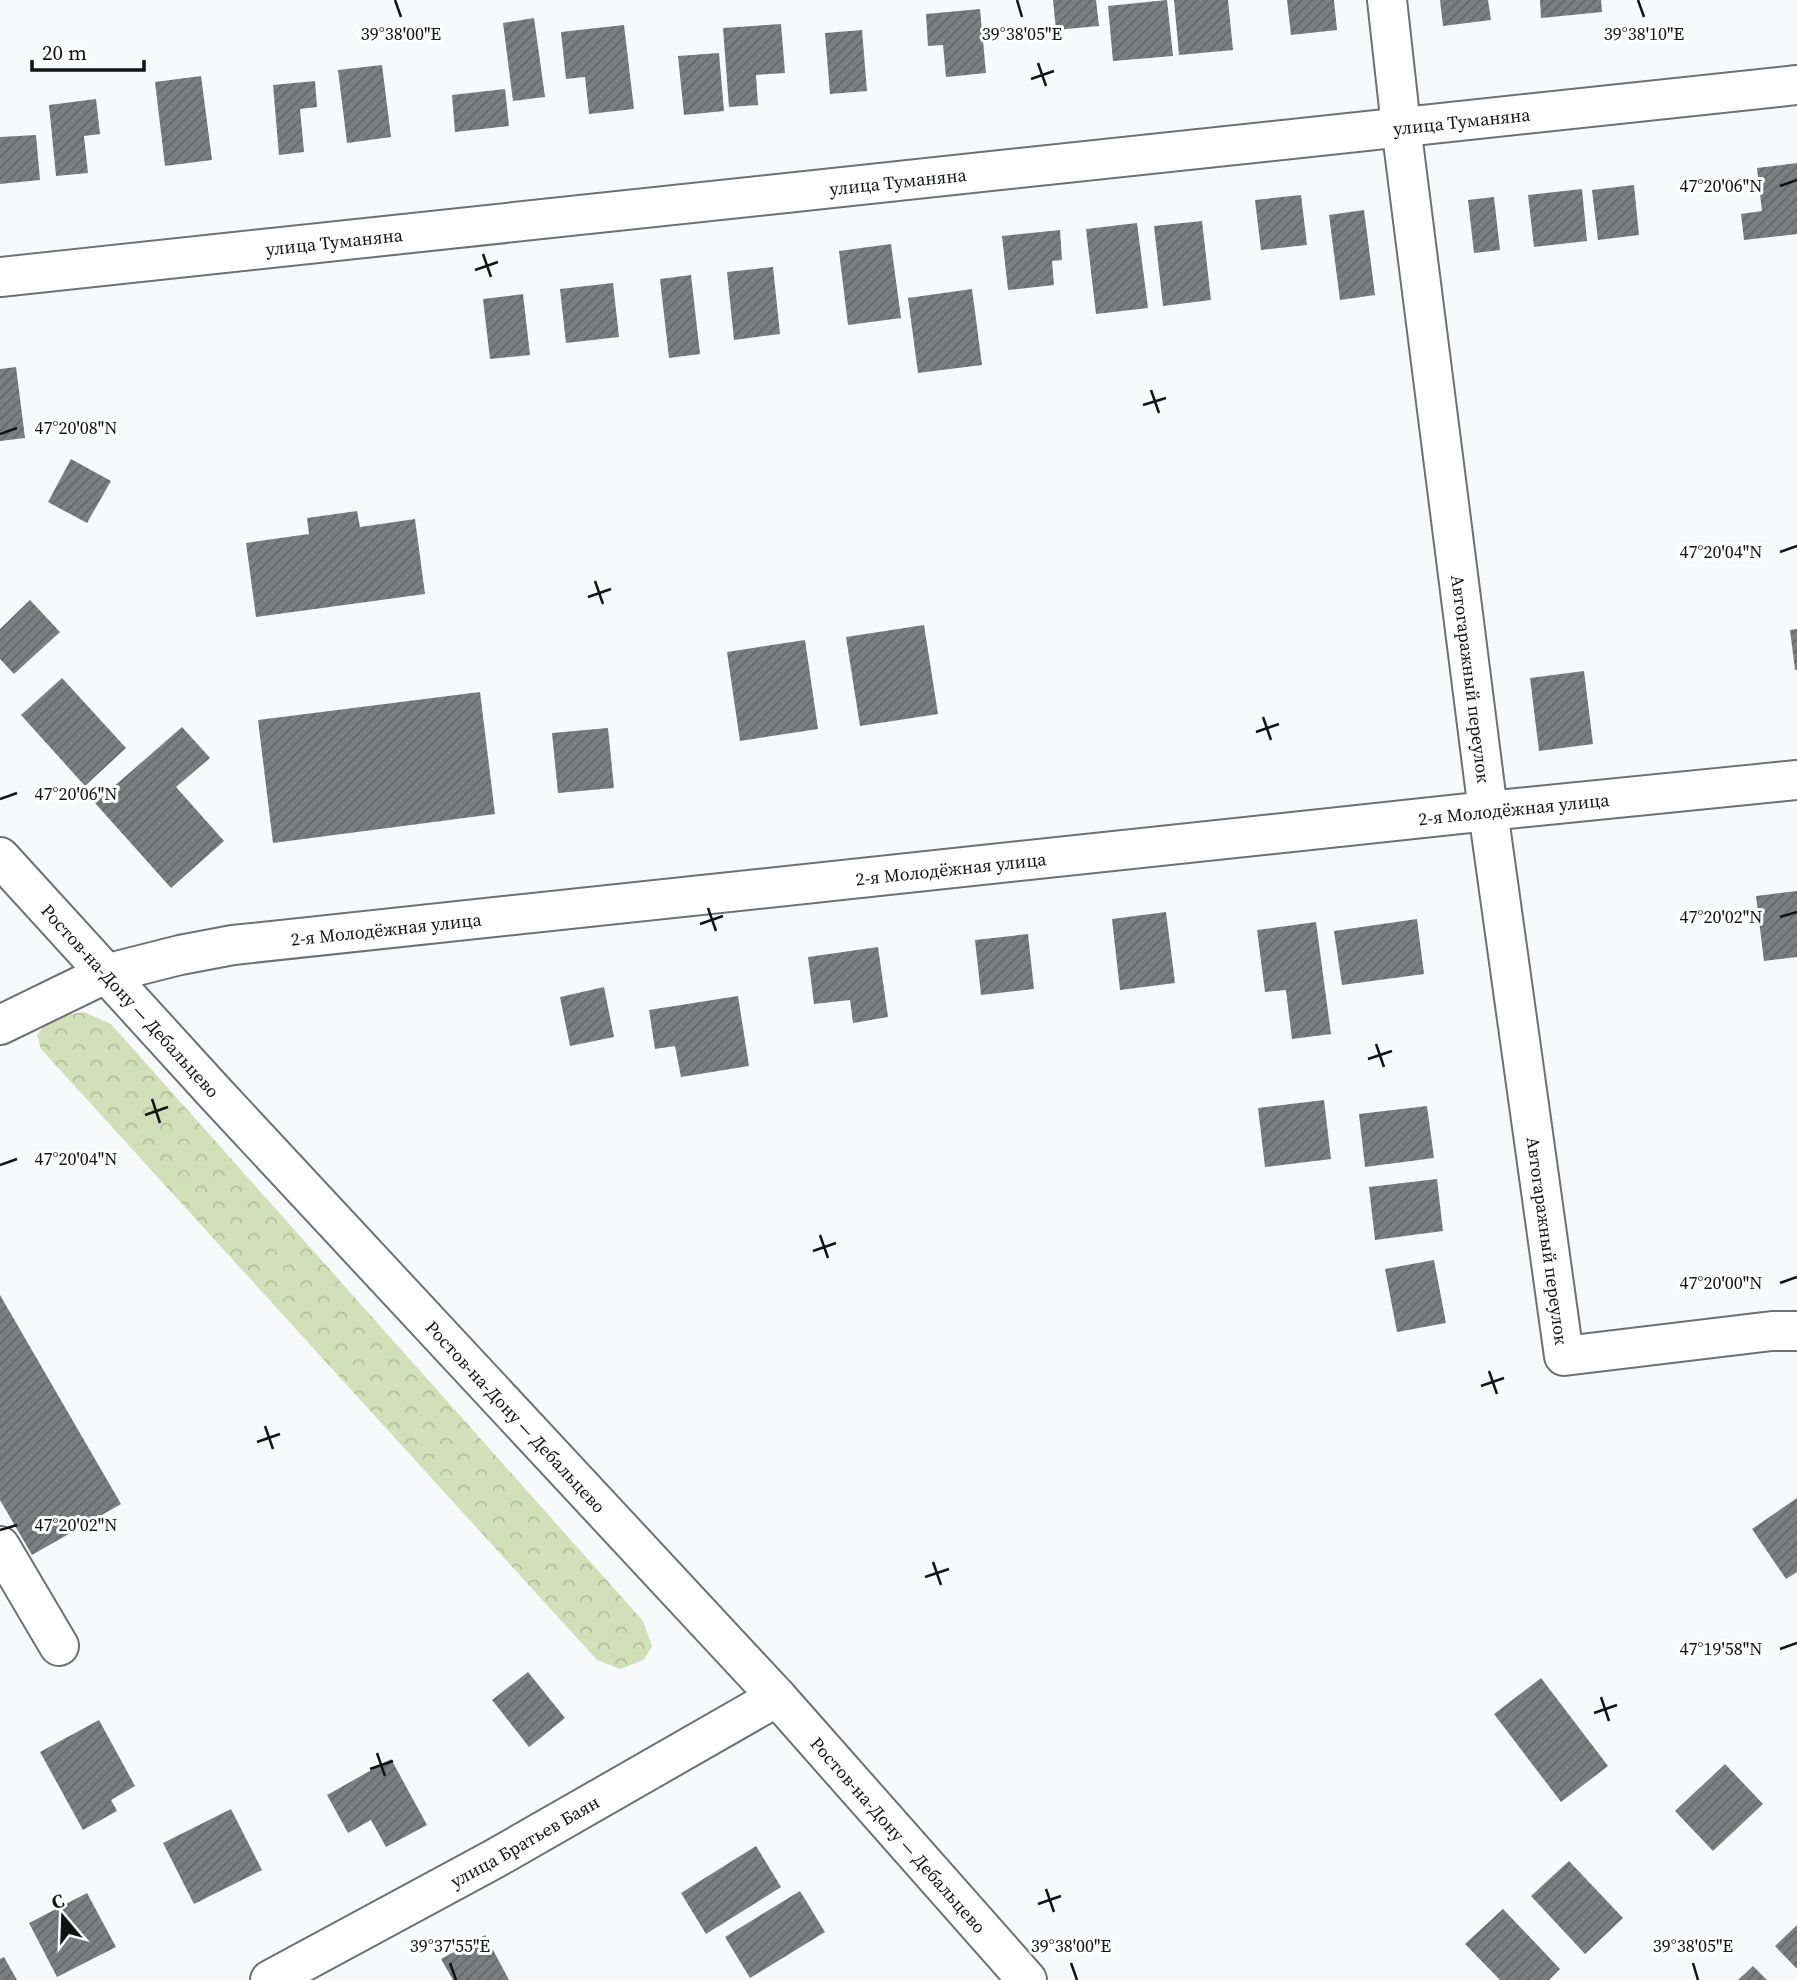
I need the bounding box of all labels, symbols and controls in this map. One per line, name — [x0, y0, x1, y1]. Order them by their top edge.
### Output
text: 39°38'00"E — [361, 21, 441, 46]
text: 39°38'05"E — [982, 21, 1062, 46]
text: 39°38'10"E — [1604, 21, 1684, 46]
scale bar — [32, 28, 144, 72]
text: 20 m — [42, 38, 87, 67]
street label: улица Туманяна — [1392, 101, 1532, 141]
street label: улица Туманяна — [828, 161, 969, 201]
text: 47°20'06"N — [1680, 173, 1762, 198]
street label: улица Туманяна — [264, 221, 405, 261]
text: 47°20'08"N — [35, 415, 117, 440]
text: 47°20'04"N — [1680, 539, 1762, 564]
street label: Автогаражный переулок — [1446, 573, 1497, 784]
text: 47°20'06"N — [35, 781, 117, 806]
street label: 2-я Молодёжная улица — [1417, 786, 1611, 831]
street label: 2-я Молодёжная улица — [854, 846, 1048, 891]
street label: Ростов-на-Дону — Дебальцево — [36, 898, 226, 1103]
text: 47°20'02"N — [1680, 904, 1762, 929]
street label: 2-я Молодёжная улица — [289, 906, 484, 951]
street label: Автогаражный переулок — [1521, 1135, 1575, 1346]
text: 47°20'04"N — [35, 1146, 117, 1171]
text: 47°20'00"N — [1680, 1270, 1762, 1295]
street label: Ростов-на-Дону — Дебальцево — [420, 1315, 612, 1518]
text: 47°20'02"N — [35, 1512, 117, 1537]
text: 47°19'58"N — [1680, 1636, 1762, 1661]
street label: Ростов-на-Дону — Дебальцево — [805, 1731, 992, 1938]
street label: улица Братьев Баян — [445, 1789, 604, 1893]
north arrow — [28, 1882, 98, 1952]
text: С — [48, 1887, 67, 1915]
text: 39°37'55"E — [410, 1933, 490, 1958]
text: 39°38'00"E — [1031, 1933, 1111, 1958]
text: 39°38'05"E — [1653, 1933, 1733, 1958]

